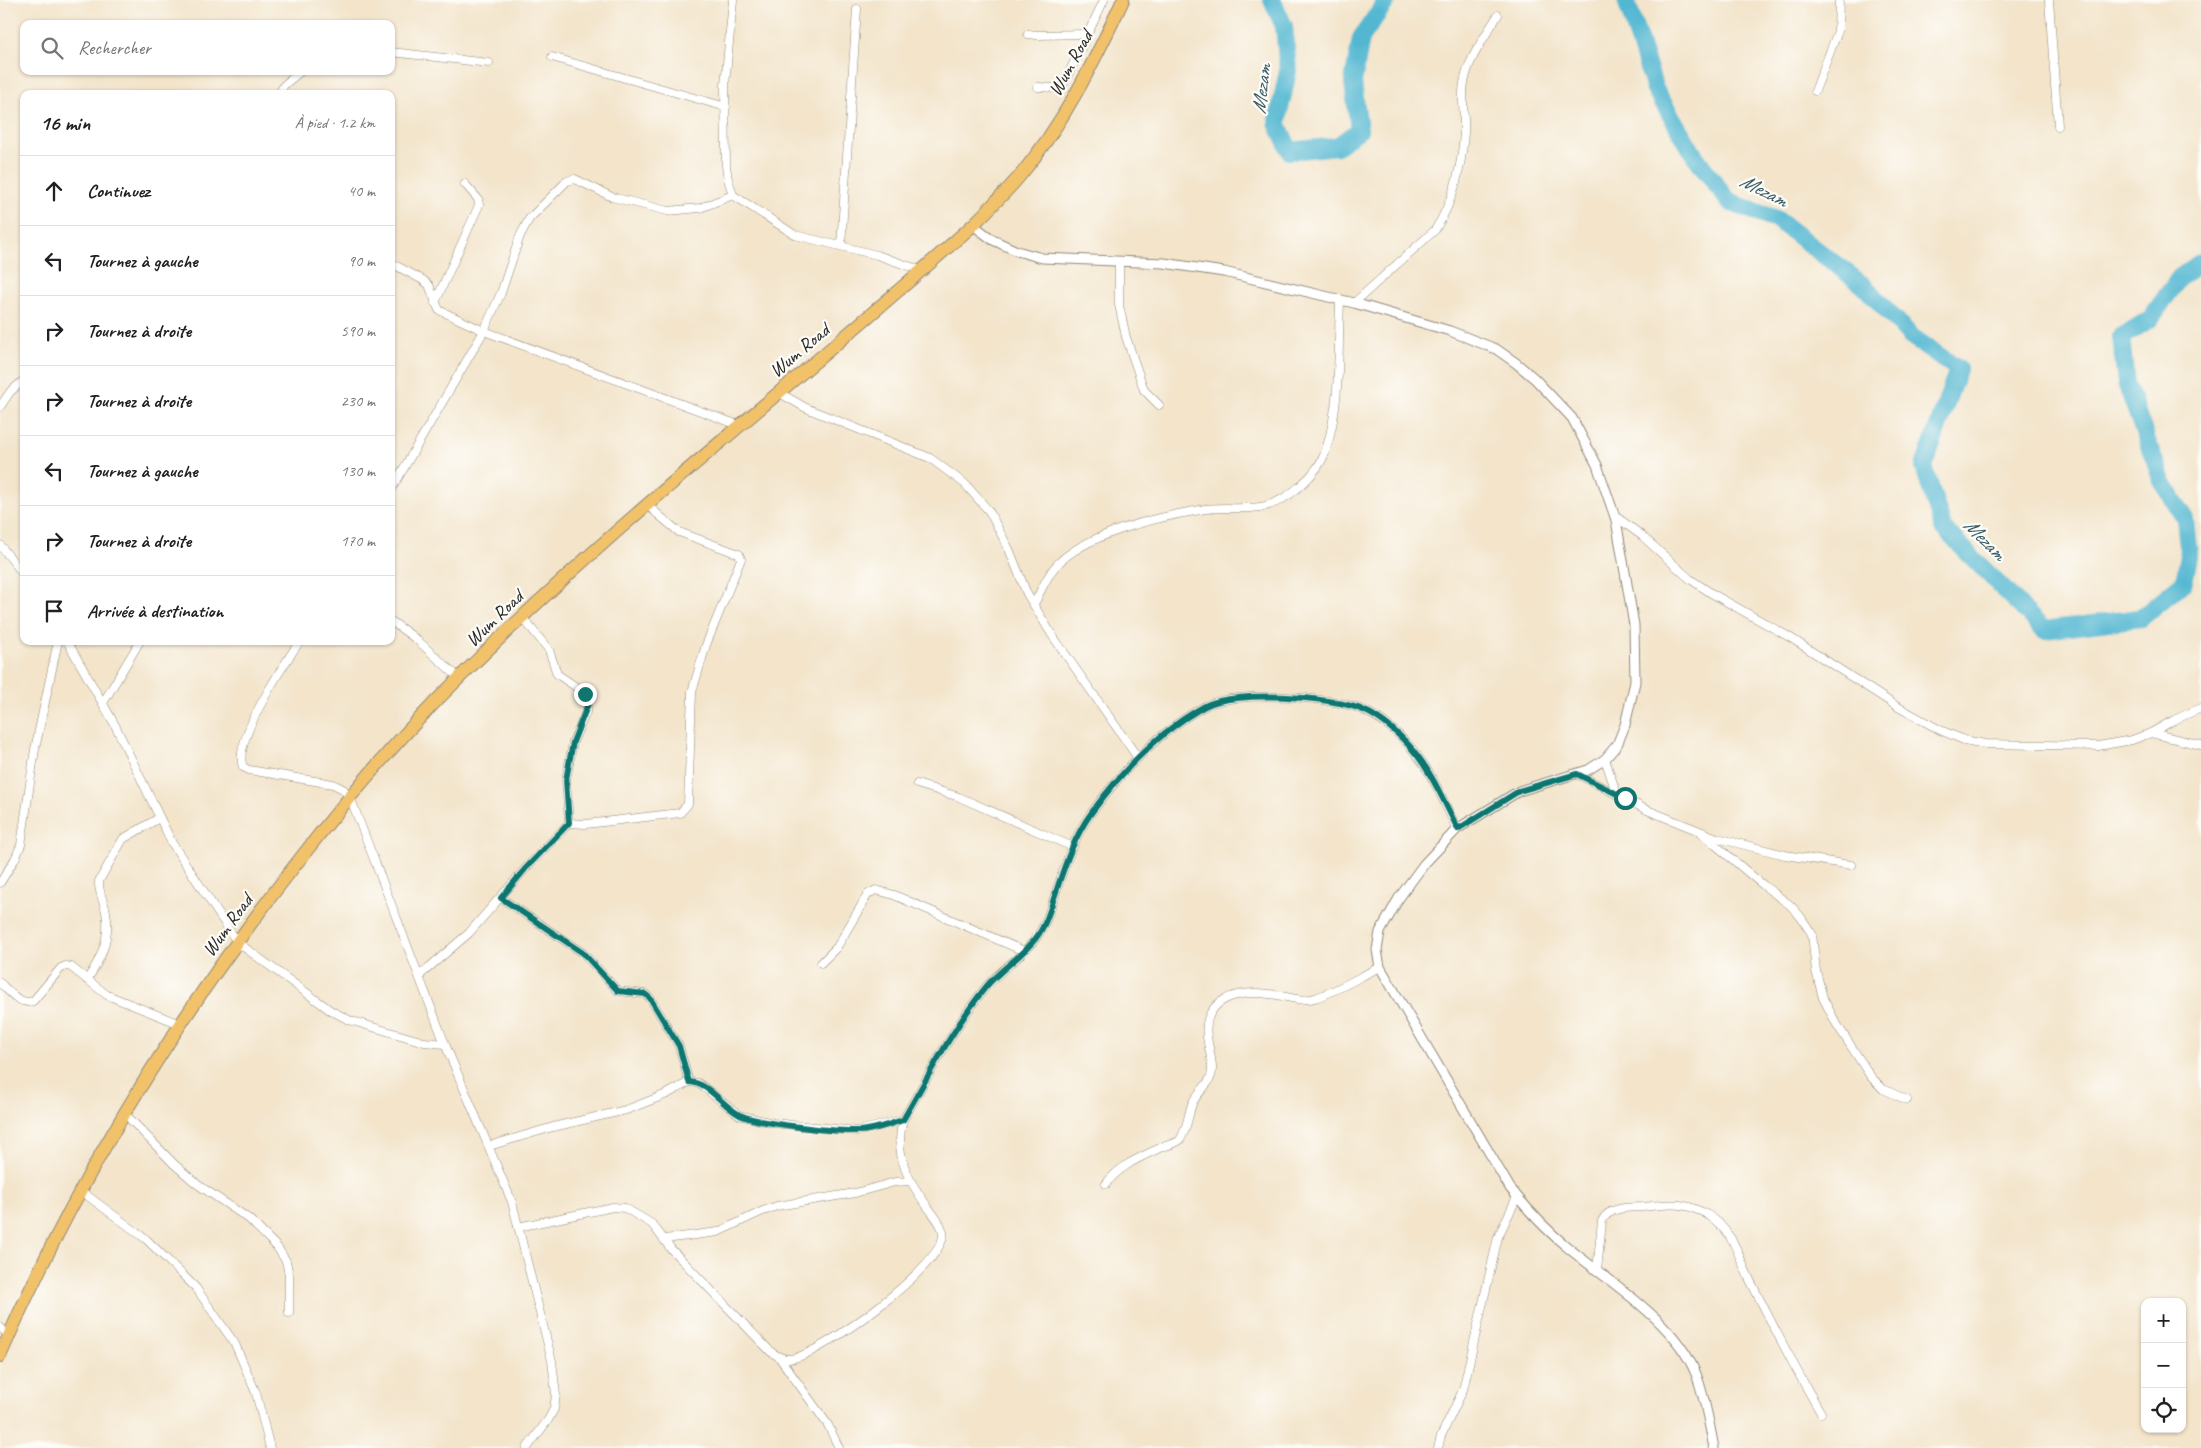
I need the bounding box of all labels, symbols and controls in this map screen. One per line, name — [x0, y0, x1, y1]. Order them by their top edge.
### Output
search box — [20, 20, 395, 75]
street label: Wum Road — [1042, 23, 1100, 100]
icon: search — [38, 34, 66, 62]
text: Rechercher — [78, 36, 151, 60]
water label: Mezam — [1245, 61, 1277, 115]
text: 16 min — [40, 110, 90, 136]
text: À pied · 1.2 km — [295, 113, 375, 133]
water label: Mezam — [1736, 167, 1794, 214]
icon: ahead — [40, 177, 68, 205]
text: Continuez — [87, 179, 150, 203]
text: 40 m — [348, 181, 375, 201]
icon: left — [40, 247, 68, 275]
text: Tournez à gauche — [87, 249, 198, 273]
text: 90 m — [348, 251, 375, 271]
street label: Wum Road — [764, 316, 837, 383]
icon: right — [40, 317, 68, 345]
text: Tournez à droite — [87, 319, 191, 343]
text: 590 m — [341, 321, 375, 341]
icon: right — [40, 387, 68, 415]
text: Tournez à droite — [87, 389, 191, 413]
text: 230 m — [341, 391, 375, 411]
icon: left — [40, 457, 68, 485]
text: Tournez à gauche — [87, 459, 198, 483]
text: 130 m — [341, 461, 375, 481]
water label: Mezam — [1958, 512, 2013, 567]
icon: right — [40, 527, 68, 555]
text: Tournez à droite — [87, 529, 191, 553]
text: 170 m — [341, 531, 375, 551]
street label: Wum Road — [460, 583, 531, 652]
icon: arrive — [40, 597, 68, 625]
text: Arrivée à destination — [87, 599, 223, 623]
route end — [574, 683, 597, 706]
route start — [1614, 787, 1637, 810]
street label: Wum Road — [196, 887, 260, 961]
map controls — [2141, 1298, 2186, 1433]
button: + — [2141, 1298, 2186, 1343]
button: − — [2141, 1343, 2186, 1388]
button: locate — [2141, 1388, 2186, 1433]

